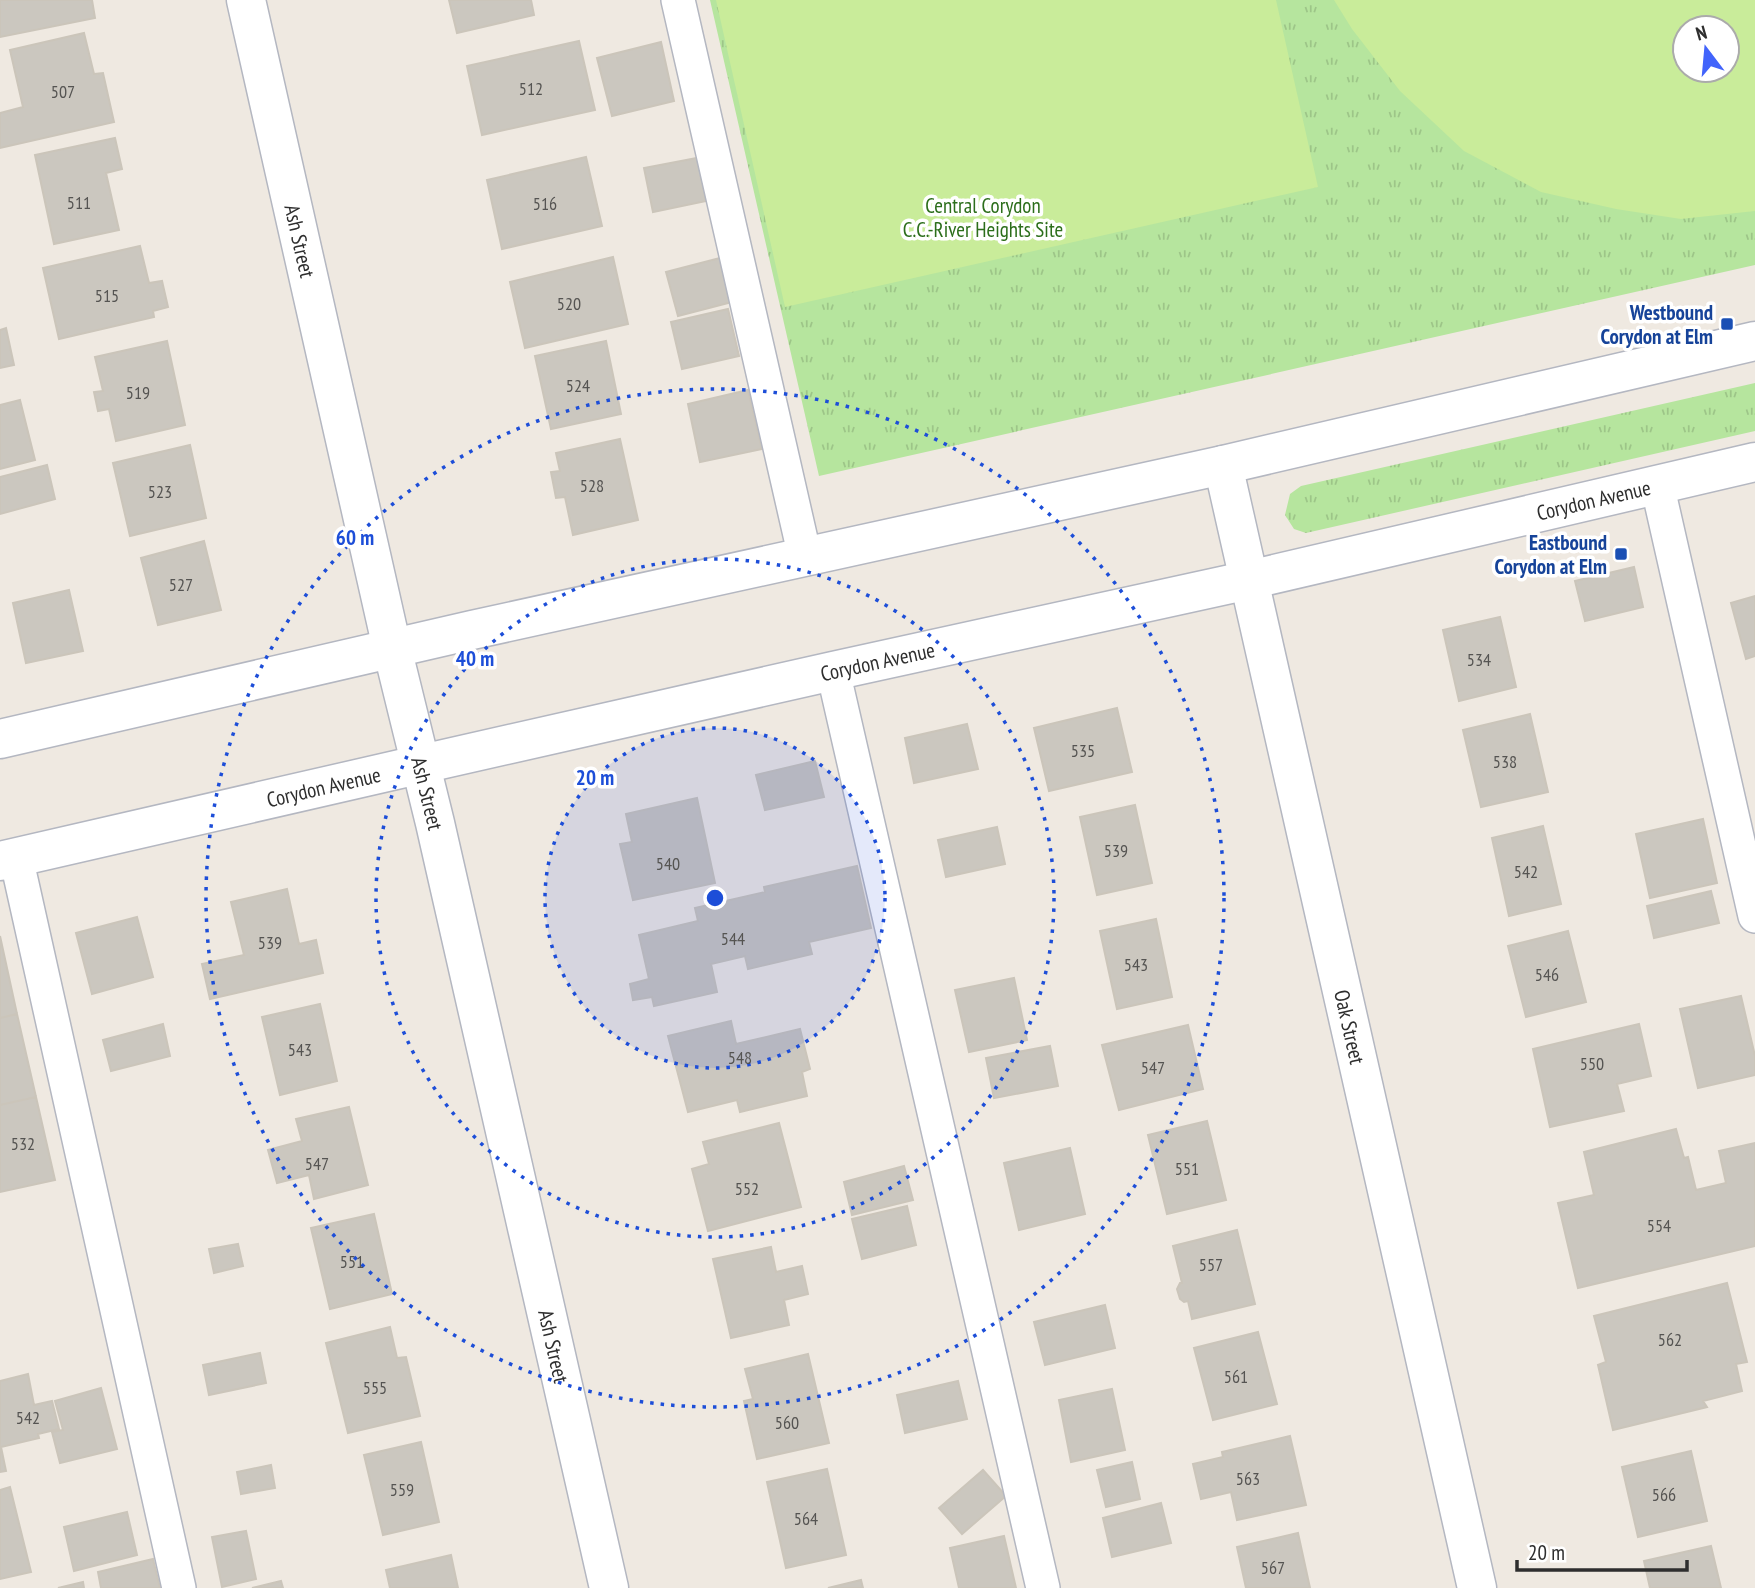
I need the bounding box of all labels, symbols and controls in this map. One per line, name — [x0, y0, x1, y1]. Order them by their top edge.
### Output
north arrow — [1671, 14, 1741, 84]
text: N — [1693, 20, 1710, 46]
house number: 512 — [519, 77, 543, 100]
house number: 507 — [51, 80, 75, 103]
house number: 511 — [67, 191, 91, 214]
house number: 516 — [533, 192, 557, 215]
park label: Central Corydon C.C.-River Heights Site — [903, 192, 1063, 243]
street label: Ash Street — [279, 202, 322, 280]
house number: 515 — [95, 284, 119, 307]
house number: 520 — [557, 292, 581, 315]
place label: Westbound Corydon at Elm — [1601, 299, 1713, 350]
marker: Westbound Corydon at Elm — [1719, 316, 1735, 332]
house number: 524 — [566, 374, 590, 397]
house number: 519 — [126, 381, 150, 404]
street label: Corydon Avenue — [1534, 473, 1653, 526]
house number: 528 — [580, 474, 604, 497]
house number: 523 — [148, 480, 172, 503]
text: 60 m — [336, 524, 374, 551]
place label: Eastbound Corydon at Elm — [1495, 529, 1607, 580]
marker: Eastbound Corydon at Elm — [1613, 546, 1629, 562]
house number: 527 — [169, 573, 193, 596]
street label: Corydon Avenue — [818, 636, 937, 687]
text: 40 m — [456, 645, 494, 672]
house number: 534 — [1467, 648, 1491, 671]
house number: 535 — [1071, 739, 1095, 762]
house number: 538 — [1493, 750, 1517, 773]
street label: Ash Street — [406, 754, 450, 833]
street label: Corydon Avenue — [264, 760, 383, 813]
text: 20 m — [576, 764, 614, 791]
house number: 539 — [1104, 839, 1128, 862]
house number: 540 — [656, 852, 680, 875]
house number: 542 — [1514, 860, 1538, 883]
centre of rings — [703, 886, 727, 910]
house number: 544 — [721, 927, 745, 950]
house number: 539 — [258, 931, 282, 954]
house number: 543 — [1124, 953, 1148, 976]
house number: 546 — [1535, 963, 1559, 986]
street label: Oak Street — [1329, 987, 1372, 1067]
house number: 543 — [288, 1038, 312, 1061]
house number: 548 — [728, 1046, 752, 1069]
house number: 550 — [1580, 1052, 1604, 1075]
house number: 547 — [1141, 1056, 1165, 1079]
house number: 532 — [11, 1132, 35, 1155]
house number: 547 — [305, 1152, 329, 1175]
house number: 551 — [1175, 1157, 1199, 1180]
house number: 552 — [735, 1177, 759, 1200]
house number: 554 — [1647, 1214, 1671, 1237]
house number: 551 — [340, 1250, 364, 1273]
house number: 557 — [1199, 1253, 1223, 1276]
street label: Ash Street — [533, 1307, 575, 1386]
house number: 562 — [1658, 1328, 1682, 1351]
house number: 561 — [1224, 1365, 1248, 1388]
house number: 555 — [363, 1376, 387, 1399]
house number: 542 — [16, 1406, 40, 1429]
house number: 560 — [775, 1411, 799, 1434]
house number: 563 — [1236, 1467, 1260, 1490]
house number: 559 — [390, 1478, 414, 1501]
house number: 566 — [1652, 1483, 1676, 1506]
house number: 564 — [794, 1507, 818, 1530]
scale bar — [1517, 1528, 1687, 1572]
text: 20 m — [1528, 1539, 1565, 1566]
house number: 567 — [1261, 1556, 1285, 1579]

